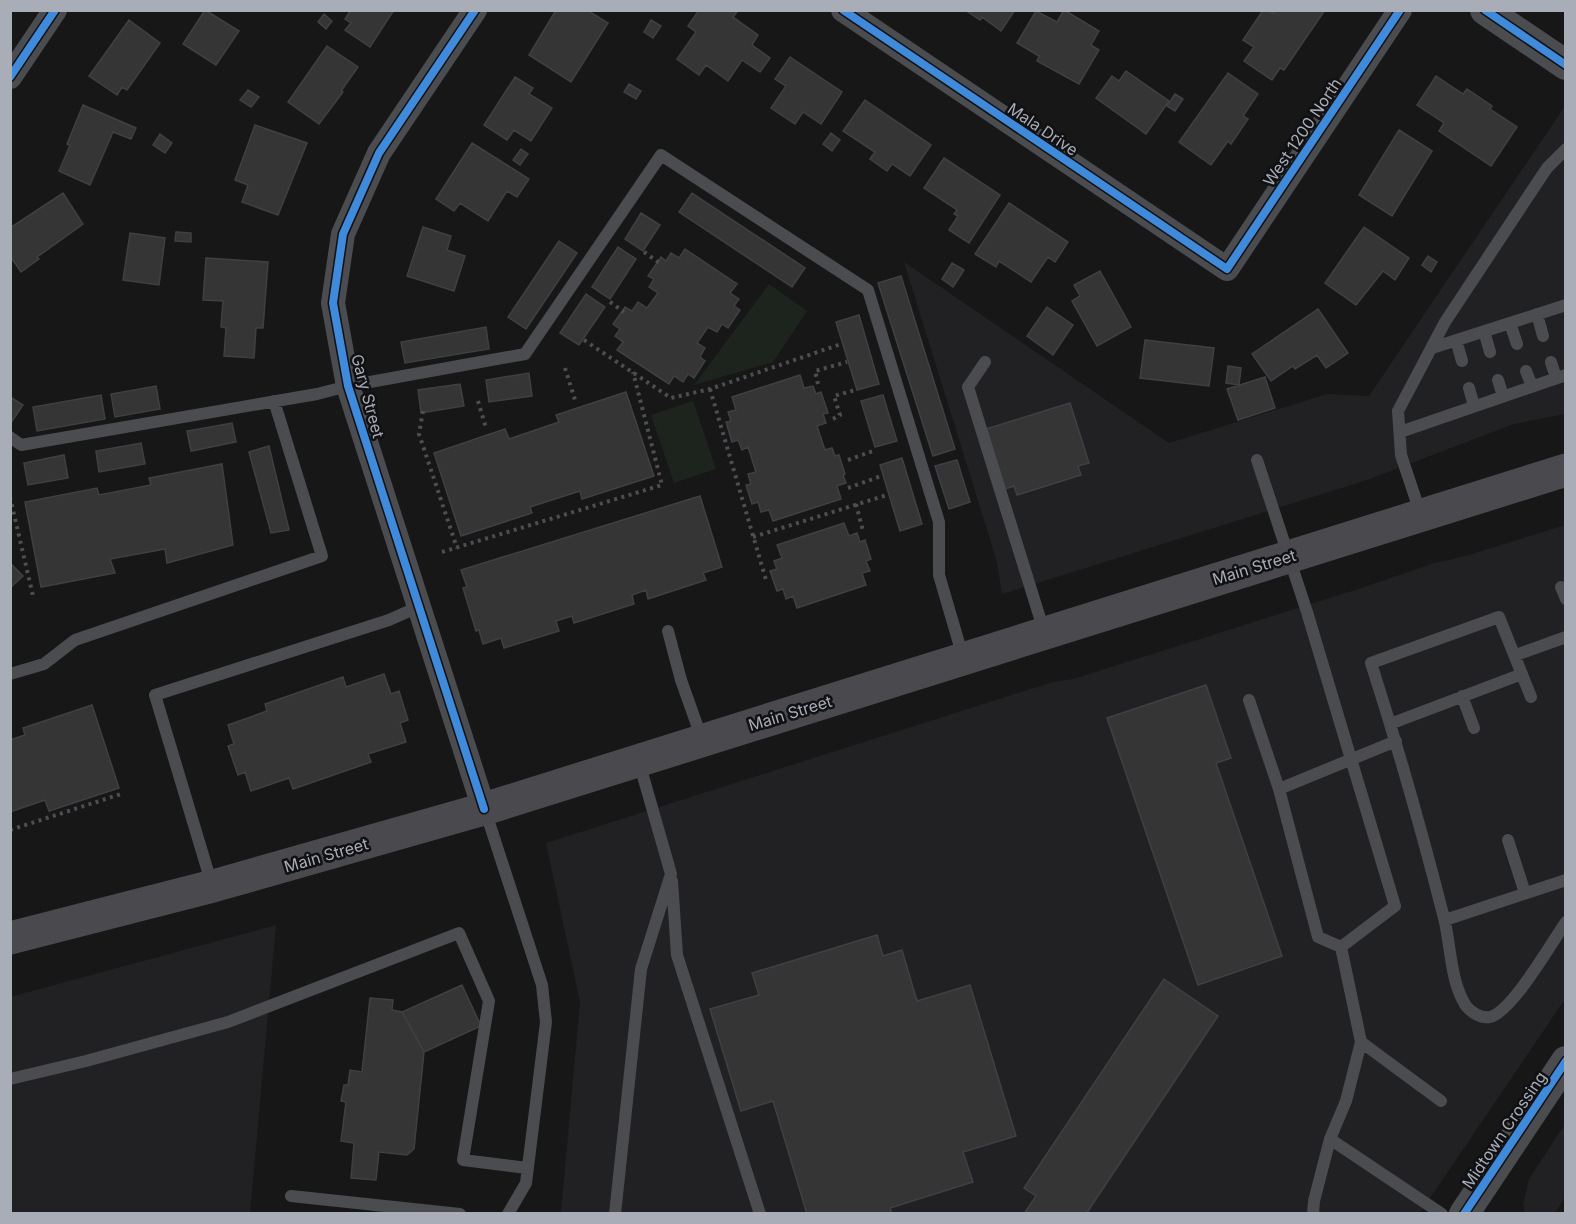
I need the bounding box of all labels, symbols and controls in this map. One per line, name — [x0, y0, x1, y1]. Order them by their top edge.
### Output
street label: West 1200 North — [1258, 74, 1346, 190]
street label: Mala Drive — [1004, 98, 1082, 160]
street label: Gary Street — [347, 352, 389, 440]
street label: Main Street — [1210, 545, 1298, 589]
street label: Main Street — [746, 691, 834, 735]
street label: Main Street — [282, 833, 370, 877]
street label: Midtown Crossing — [1457, 1068, 1551, 1192]

